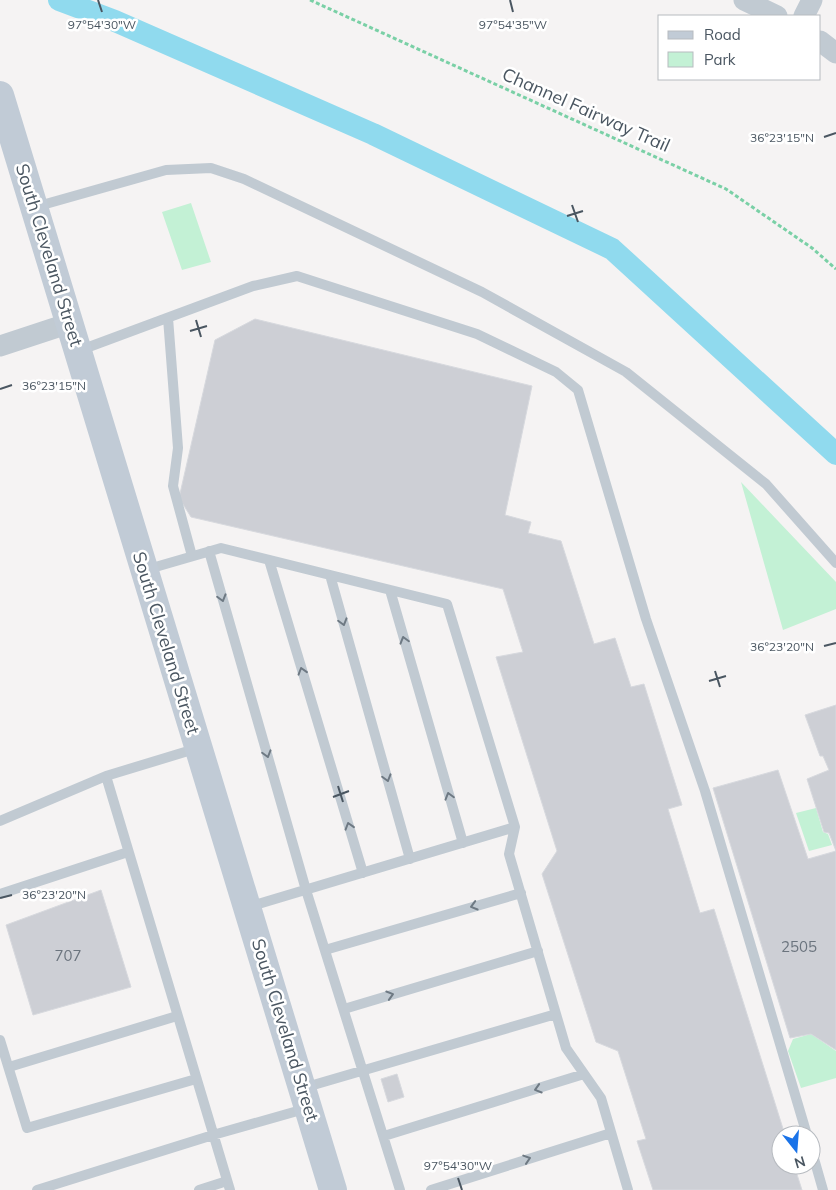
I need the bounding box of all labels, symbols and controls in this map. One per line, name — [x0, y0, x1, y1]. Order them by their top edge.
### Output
legend — [658, 15, 821, 80]
text: 97°54'30"W — [68, 17, 136, 32]
text: 97°54'35"W — [479, 17, 547, 32]
text: Road — [704, 25, 741, 44]
text: Park — [704, 50, 736, 69]
street label: Channel Fairway Trail — [499, 62, 674, 157]
text: 36°23'15"N — [750, 130, 814, 145]
street label: South Cleveland Street — [11, 161, 88, 349]
text: 36°23'15"N — [22, 378, 86, 393]
street label: South Cleveland Street — [128, 549, 205, 737]
one-way arrow — [217, 594, 227, 602]
one-way arrow — [338, 617, 348, 625]
one-way arrow — [400, 636, 410, 645]
text: 36°23'20"N — [750, 639, 814, 654]
one-way arrow — [298, 667, 308, 675]
one-way arrow — [262, 750, 272, 758]
one-way arrow — [382, 774, 392, 782]
one-way arrow — [445, 792, 455, 801]
one-way arrow — [345, 823, 355, 831]
text: 36°23'20"N — [22, 887, 86, 902]
one-way arrow — [470, 901, 478, 911]
street label: South Cleveland Street — [247, 936, 324, 1124]
house number: 2505 — [781, 937, 817, 956]
house number: 707 — [54, 946, 82, 965]
one-way arrow — [386, 991, 394, 1001]
one-way arrow — [534, 1083, 542, 1093]
north arrow — [771, 1125, 821, 1175]
text: N — [792, 1152, 807, 1173]
one-way arrow — [523, 1155, 531, 1165]
text: 97°54'30"W — [424, 1158, 492, 1173]

